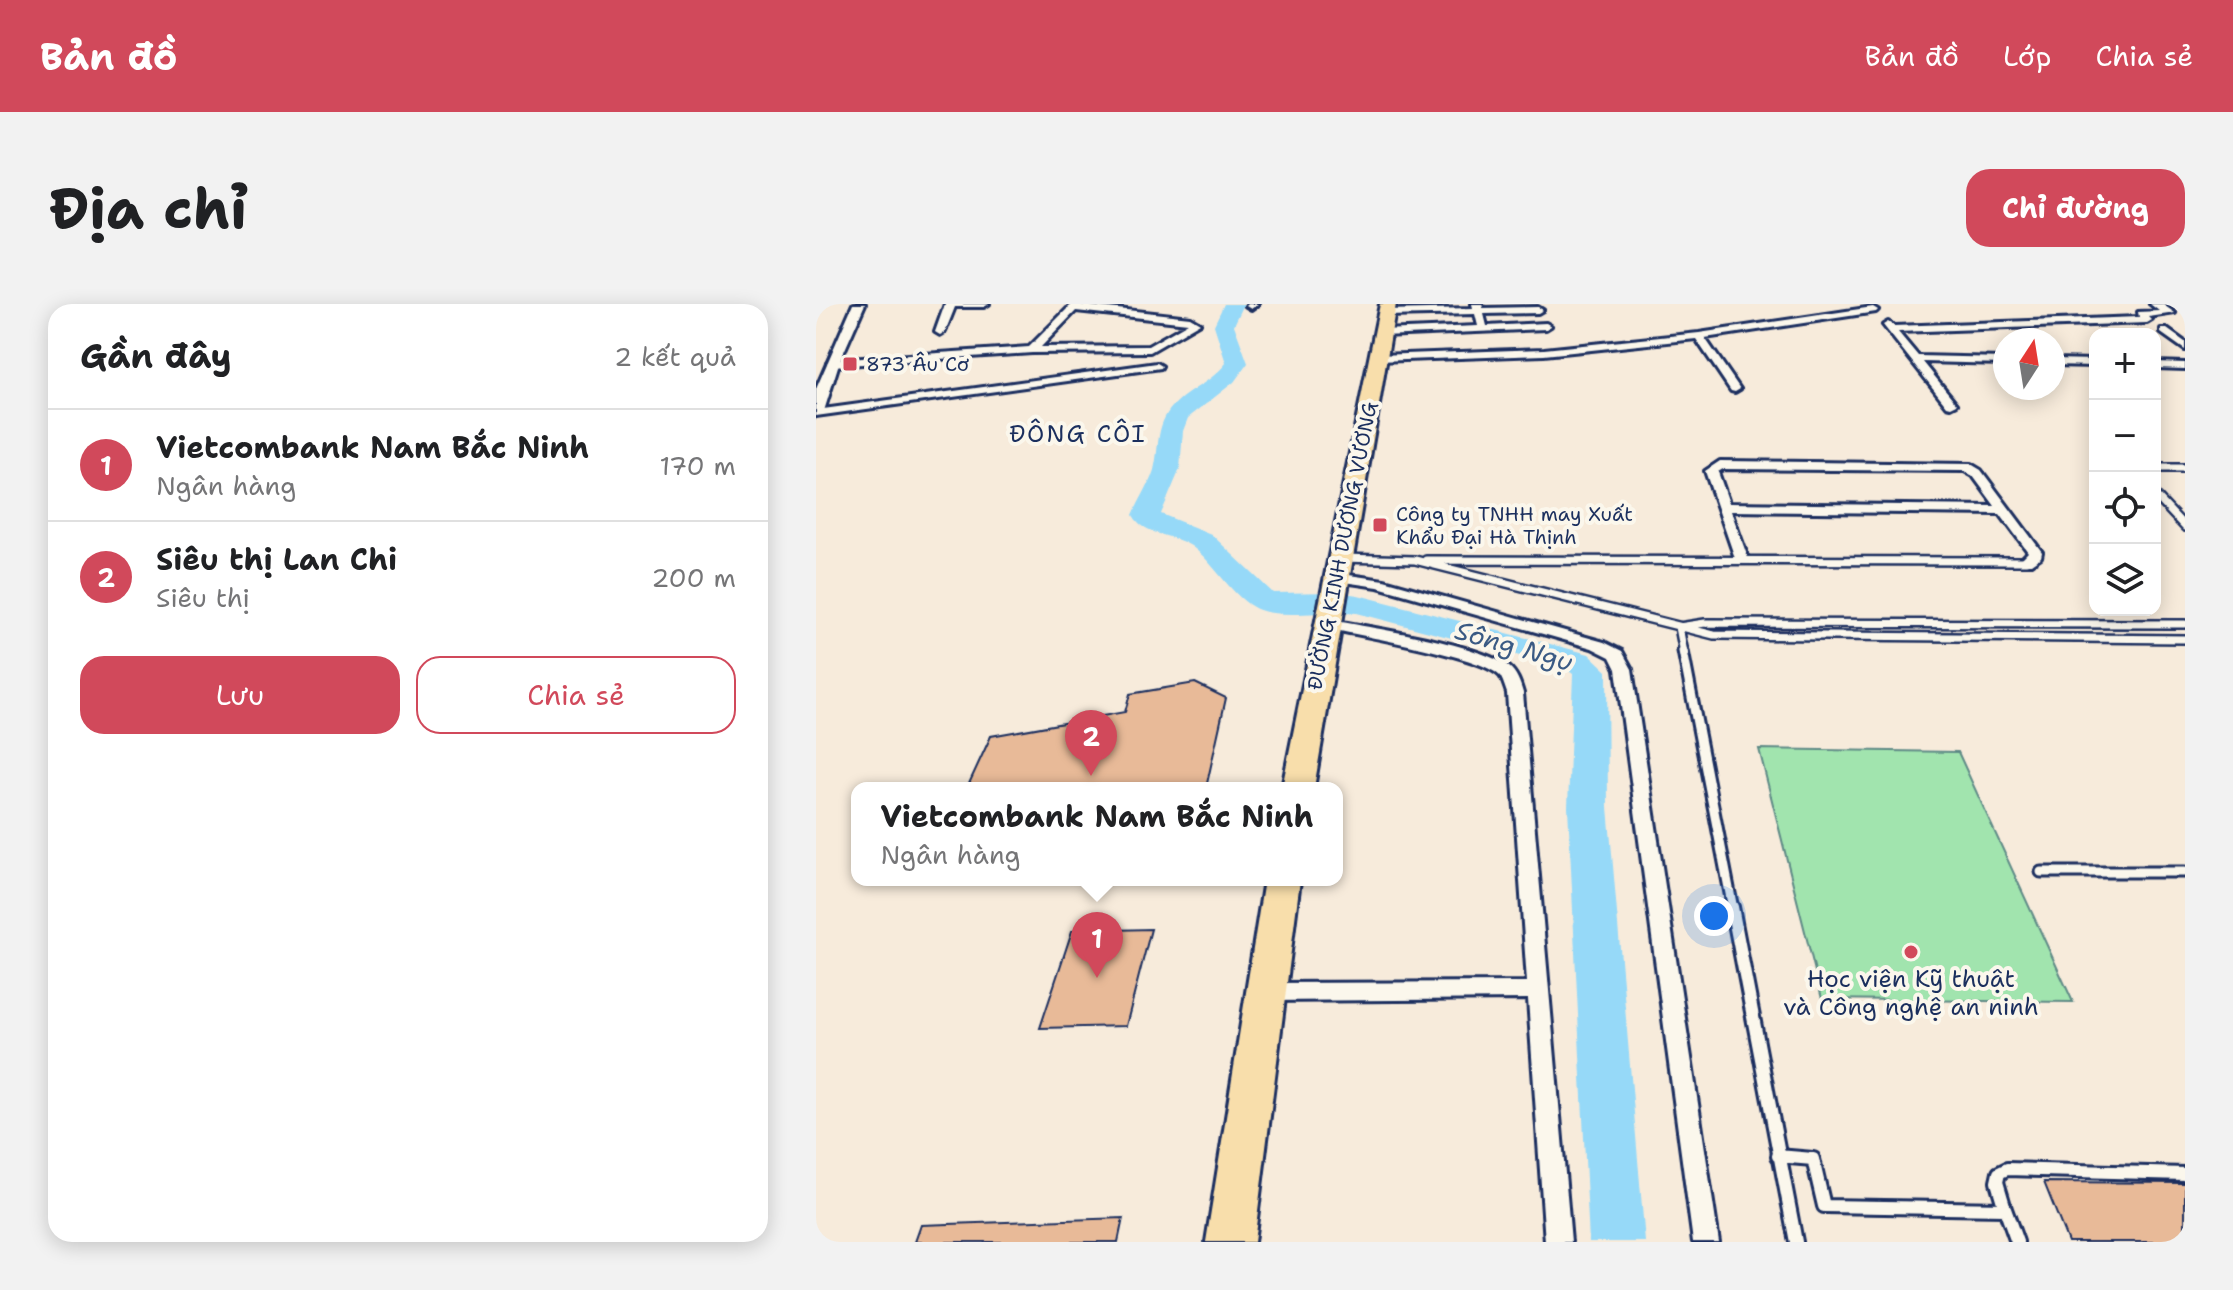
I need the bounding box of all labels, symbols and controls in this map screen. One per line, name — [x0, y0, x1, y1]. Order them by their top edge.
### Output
text: Bản đồ — [40, 31, 177, 82]
text: Bản đồ — [1864, 37, 1959, 75]
text: Lớp — [2003, 37, 2051, 75]
text: Chia sẻ — [2095, 37, 2193, 75]
button: Chỉ đường — [1966, 169, 2185, 247]
text: Địa chỉ — [48, 171, 247, 246]
north arrow — [1993, 328, 2065, 400]
map controls — [2089, 328, 2161, 616]
button: + — [2089, 328, 2161, 400]
text: Gần đây — [80, 333, 232, 379]
text: 2 kết quả — [614, 339, 736, 374]
place label: 873 Âu Cơ — [866, 351, 970, 377]
marker: 873 Âu Cơ — [841, 355, 859, 373]
street label: ĐƯỜNG KINH DƯƠNG VƯƠNG — [1301, 400, 1383, 692]
button: − — [2089, 400, 2161, 472]
district label: ĐÔNG CÔI — [1009, 418, 1147, 450]
text: Vietcombank Nam Bắc Ninh — [156, 427, 589, 468]
text: 1 — [100, 448, 112, 483]
text: 170 m — [659, 448, 736, 483]
text: Ngân hàng — [156, 468, 296, 503]
button: locate — [2089, 472, 2161, 544]
place label: Công ty TNHH may Xuất Khẩu Đại Hà Thịnh — [1396, 501, 1633, 550]
marker: Công ty TNHH may Xuất Khẩu Đại Hà Thịnh — [1371, 516, 1389, 534]
text: Siêu thị Lan Chi — [156, 539, 397, 580]
button: layers — [2089, 544, 2161, 616]
text: 2 — [97, 560, 115, 595]
text: 200 m — [651, 560, 736, 595]
text: Siêu thị — [156, 580, 250, 615]
water label: Sông Ngụ — [1451, 612, 1577, 679]
button: Lưu — [80, 656, 400, 734]
button: Chia sẻ — [416, 656, 736, 734]
pin: 2 — [1065, 710, 1117, 776]
popup — [851, 782, 1343, 886]
text: Vietcombank Nam Bắc Ninh — [880, 796, 1314, 837]
text: Ngân hàng — [880, 837, 1021, 872]
your location — [1694, 896, 1734, 936]
pin: 1 — [1071, 912, 1123, 978]
marker: Học viện Kỹ thuật và Công nghệ an ninh — [1902, 943, 1920, 961]
place label: Học viện Kỹ thuật và Công nghệ an ninh — [1783, 963, 2039, 1023]

